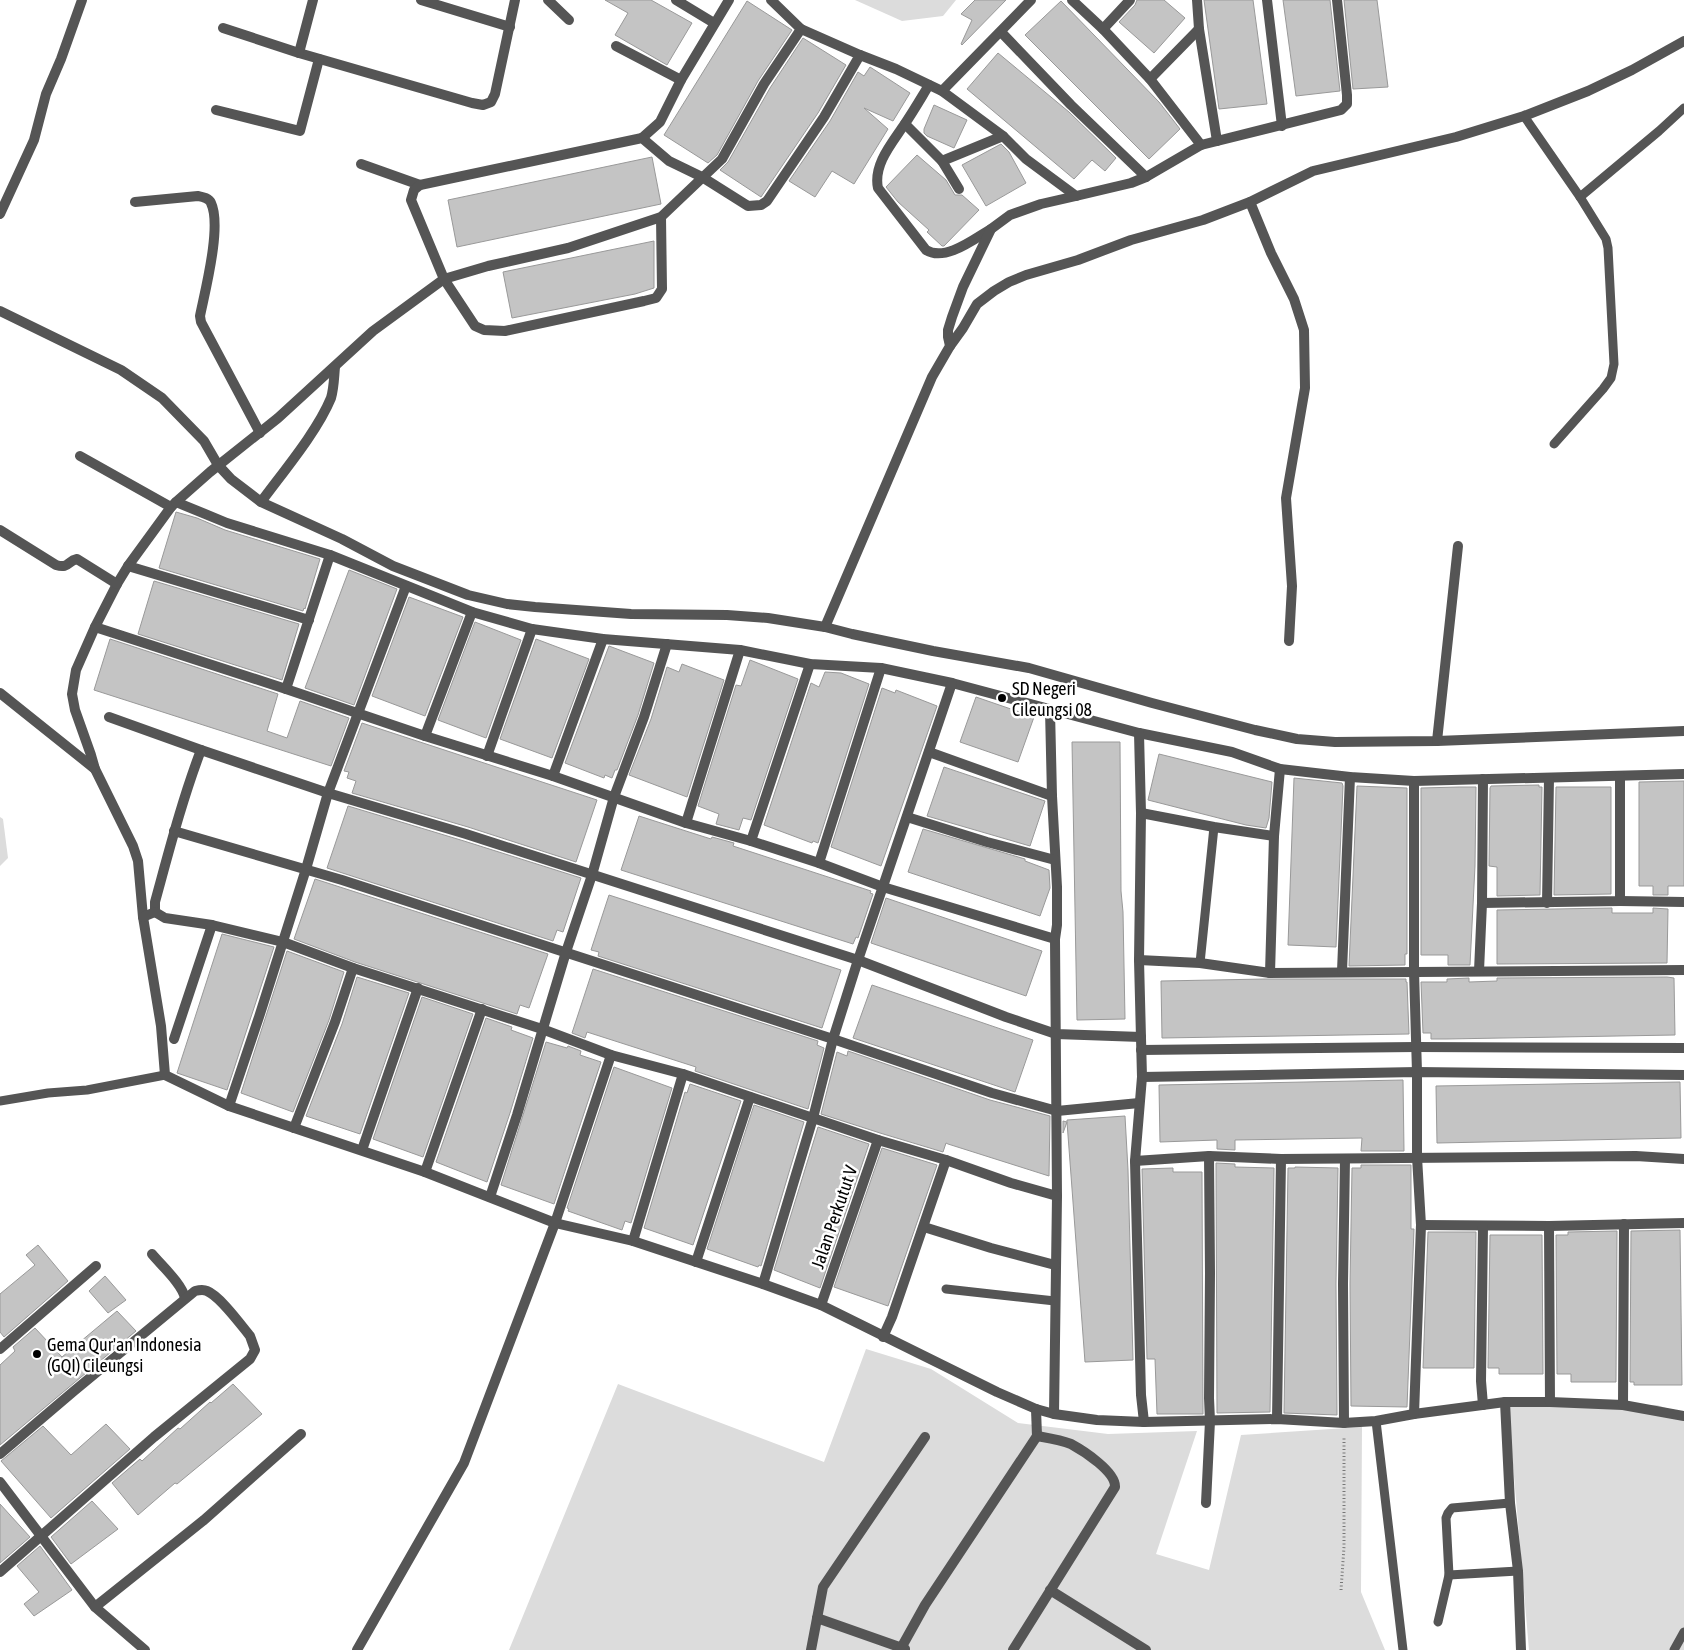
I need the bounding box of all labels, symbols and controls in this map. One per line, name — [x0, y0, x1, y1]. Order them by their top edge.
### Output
place label: SD Negeri Cileungsi 08 — [1012, 678, 1092, 720]
marker: SD Negeri Cileungsi 08 — [996, 692, 1008, 704]
street label: Jalan Perkutut V — [807, 1163, 861, 1271]
place label: Gema Qur'an Indonesia (GQI) Cileungsi — [47, 1334, 202, 1376]
marker: Gema Qur'an Indonesia (GQI) Cileungsi — [31, 1348, 43, 1360]

